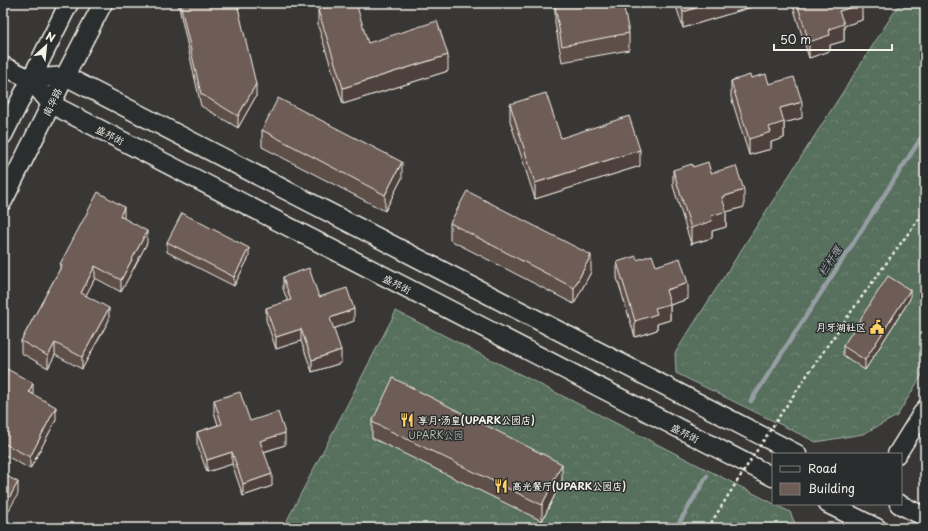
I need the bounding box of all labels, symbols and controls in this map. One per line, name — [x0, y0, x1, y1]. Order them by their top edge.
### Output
north arrow — [26, 26, 66, 66]
scale bar — [774, 26, 892, 52]
text: N — [43, 27, 59, 46]
text: 50 m — [780, 30, 811, 48]
street label: 南华路 — [38, 85, 65, 119]
street label: 盛邦街 — [93, 121, 127, 148]
water label: 栏杆堰 — [813, 241, 847, 279]
street label: 盛邦街 — [380, 270, 414, 297]
place label: 月牙湖社区 — [816, 319, 866, 334]
public building icon: 月牙湖社区 — [869, 319, 885, 335]
restaurant icon: 享月·汤皇(UPARK公园店) — [399, 412, 415, 428]
place label: 享月·汤皇(UPARK公园店) — [418, 412, 535, 427]
street label: 盛邦街 — [668, 419, 702, 446]
park label: UPARK公园 — [408, 427, 464, 442]
legend — [772, 453, 902, 505]
text: Road — [808, 459, 837, 477]
restaurant icon: 高光餐厅(UPARK公园店) — [493, 478, 509, 494]
place label: 高光餐厅(UPARK公园店) — [512, 478, 626, 493]
text: Building — [808, 479, 855, 497]

